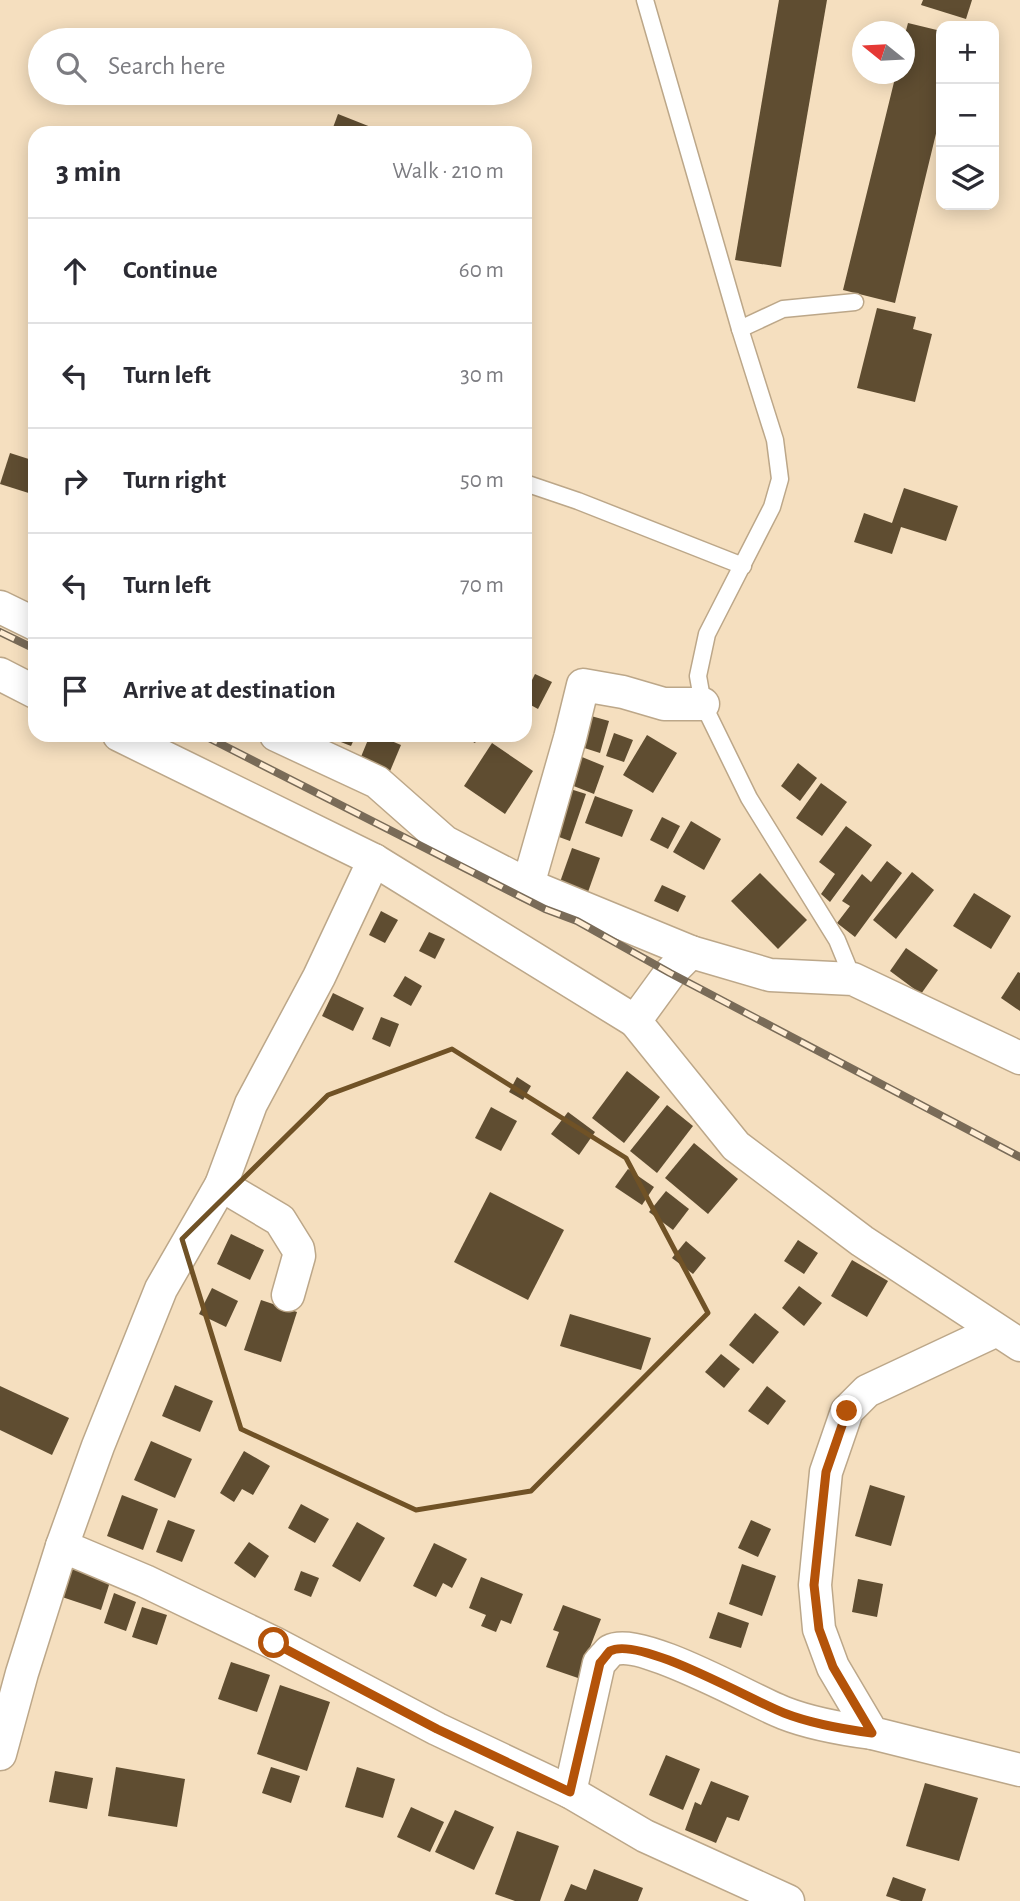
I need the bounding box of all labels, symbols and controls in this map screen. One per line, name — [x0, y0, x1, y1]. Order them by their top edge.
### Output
north arrow — [852, 21, 915, 84]
map controls — [936, 21, 999, 210]
button: + — [936, 21, 999, 84]
search box — [28, 28, 532, 105]
icon: search — [52, 48, 90, 86]
text: Search here — [108, 53, 226, 79]
button: − — [936, 84, 999, 147]
button: layers — [936, 147, 999, 210]
text: 3 min — [56, 157, 121, 187]
text: Walk · 210 m — [392, 160, 504, 183]
icon: ahead — [56, 252, 94, 290]
text: Continue — [123, 257, 218, 283]
text: 60 m — [459, 259, 504, 282]
icon: left — [56, 357, 94, 395]
text: Turn left — [123, 362, 211, 388]
text: 30 m — [460, 364, 504, 387]
icon: right — [56, 462, 94, 500]
text: Turn right — [123, 467, 226, 493]
text: 50 m — [460, 469, 504, 492]
icon: left — [56, 567, 94, 605]
text: Turn left — [123, 572, 211, 598]
text: 70 m — [460, 574, 504, 597]
icon: arrive — [56, 672, 94, 710]
text: Arrive at destination — [123, 677, 336, 703]
route end — [831, 1395, 862, 1426]
route start — [258, 1627, 289, 1658]

